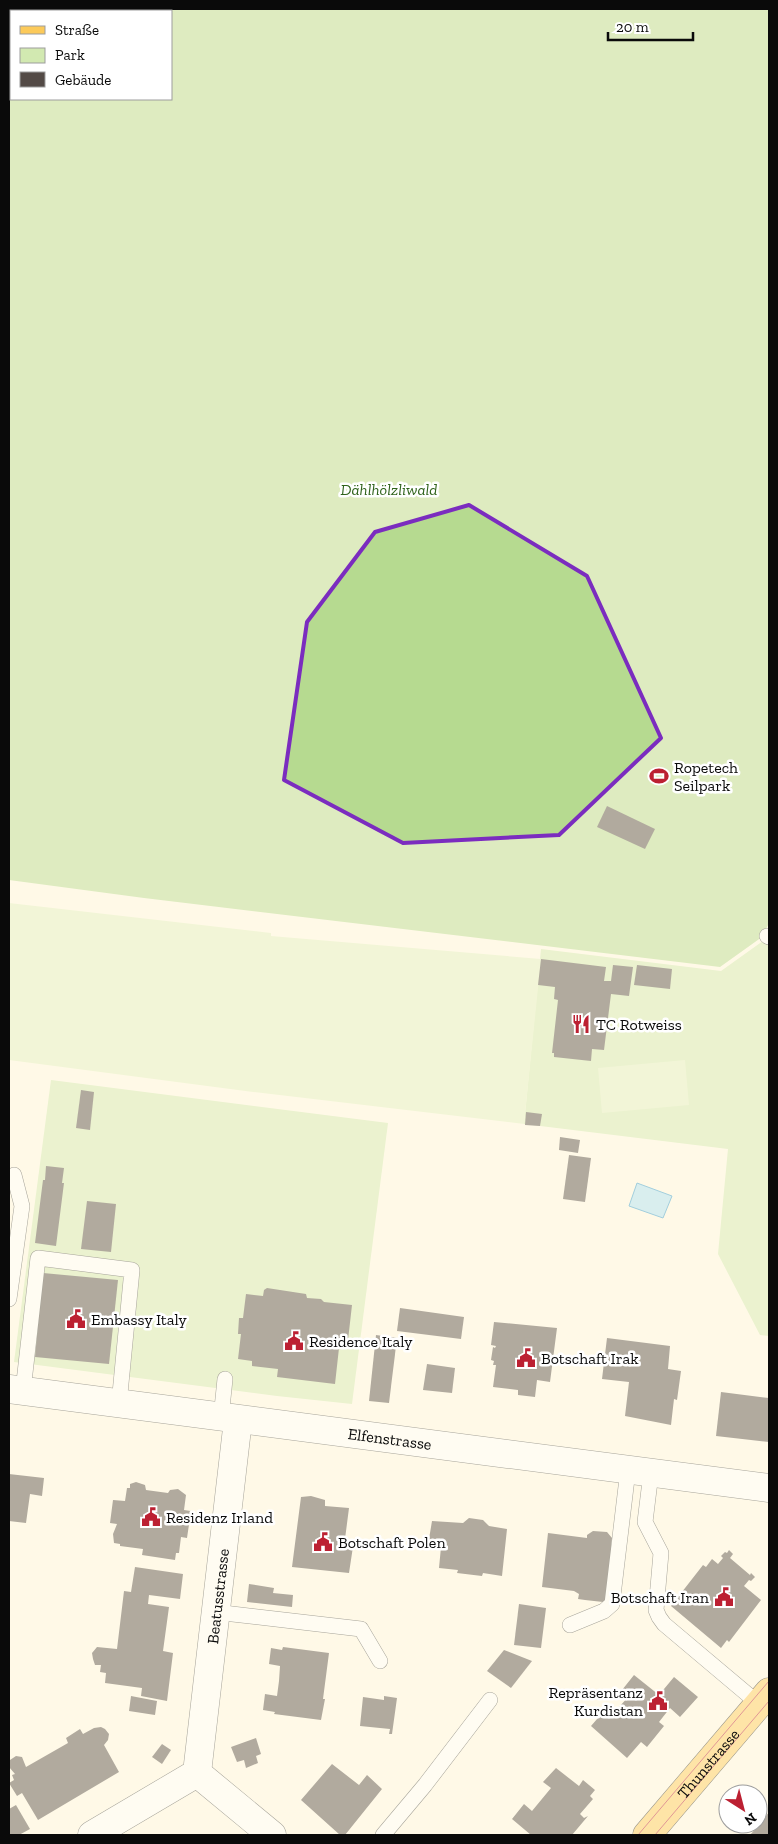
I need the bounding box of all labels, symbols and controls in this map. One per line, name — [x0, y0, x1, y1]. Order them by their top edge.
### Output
legend — [10, 10, 172, 100]
scale bar — [608, 10, 693, 42]
text: 20 m — [616, 18, 649, 36]
text: Straße — [55, 21, 99, 39]
text: Park — [55, 46, 85, 64]
text: Gebäude — [55, 71, 111, 89]
park label: Dählhölzliwald — [341, 480, 437, 499]
place label: Ropetech Seilpark — [674, 758, 738, 795]
sports icon: Ropetech Seilpark — [648, 765, 670, 787]
restaurant icon: TC Rotweiss — [570, 1013, 592, 1035]
place label: TC Rotweiss — [596, 1015, 682, 1034]
public building icon: Embassy Italy — [65, 1308, 87, 1330]
place label: Embassy Italy — [91, 1310, 188, 1329]
public building icon: Residence Italy — [283, 1330, 305, 1352]
place label: Residence Italy — [309, 1332, 413, 1351]
public building icon: Botschaft Irak — [515, 1347, 537, 1369]
place label: Botschaft Irak — [541, 1349, 639, 1368]
street label: Elfenstrasse — [347, 1424, 433, 1454]
public building icon: Residenz Irland — [140, 1506, 162, 1528]
place label: Residenz Irland — [166, 1508, 273, 1527]
public building icon: Botschaft Polen — [312, 1531, 334, 1553]
place label: Botschaft Polen — [338, 1533, 446, 1552]
street label: Beatusstrasse — [203, 1547, 233, 1645]
public building icon: Botschaft Iran — [713, 1586, 735, 1608]
place label: Botschaft Iran — [611, 1588, 710, 1607]
place label: Repräsentanz Kurdistan — [549, 1683, 644, 1720]
public building icon: Repräsentanz Kurdistan — [647, 1690, 669, 1712]
street label: Thunstrasse — [673, 1725, 744, 1803]
north arrow — [718, 1784, 768, 1834]
text: N — [741, 1809, 760, 1829]

